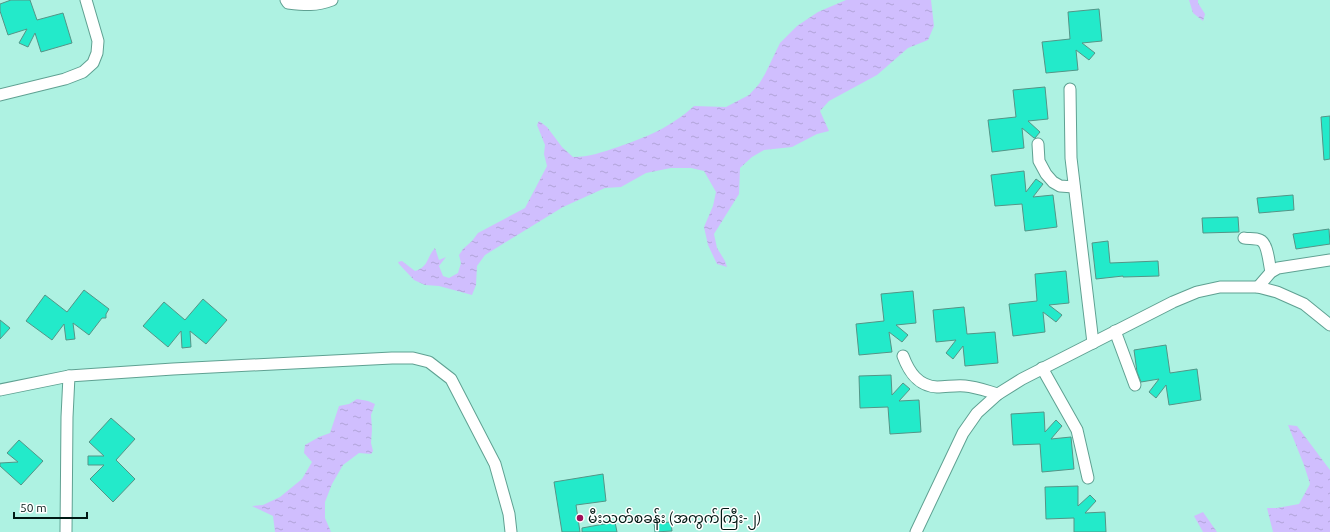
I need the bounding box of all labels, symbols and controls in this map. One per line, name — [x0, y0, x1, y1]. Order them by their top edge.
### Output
scale bar — [14, 494, 87, 520]
text: 50 m — [20, 501, 47, 514]
place label: မီးသတ်စခန်း (အကွက်ကြီး-၂) — [588, 508, 761, 530]
marker: မီးသတ်စခန်း (အကွက်ကြီး-၂) — [575, 513, 585, 523]

